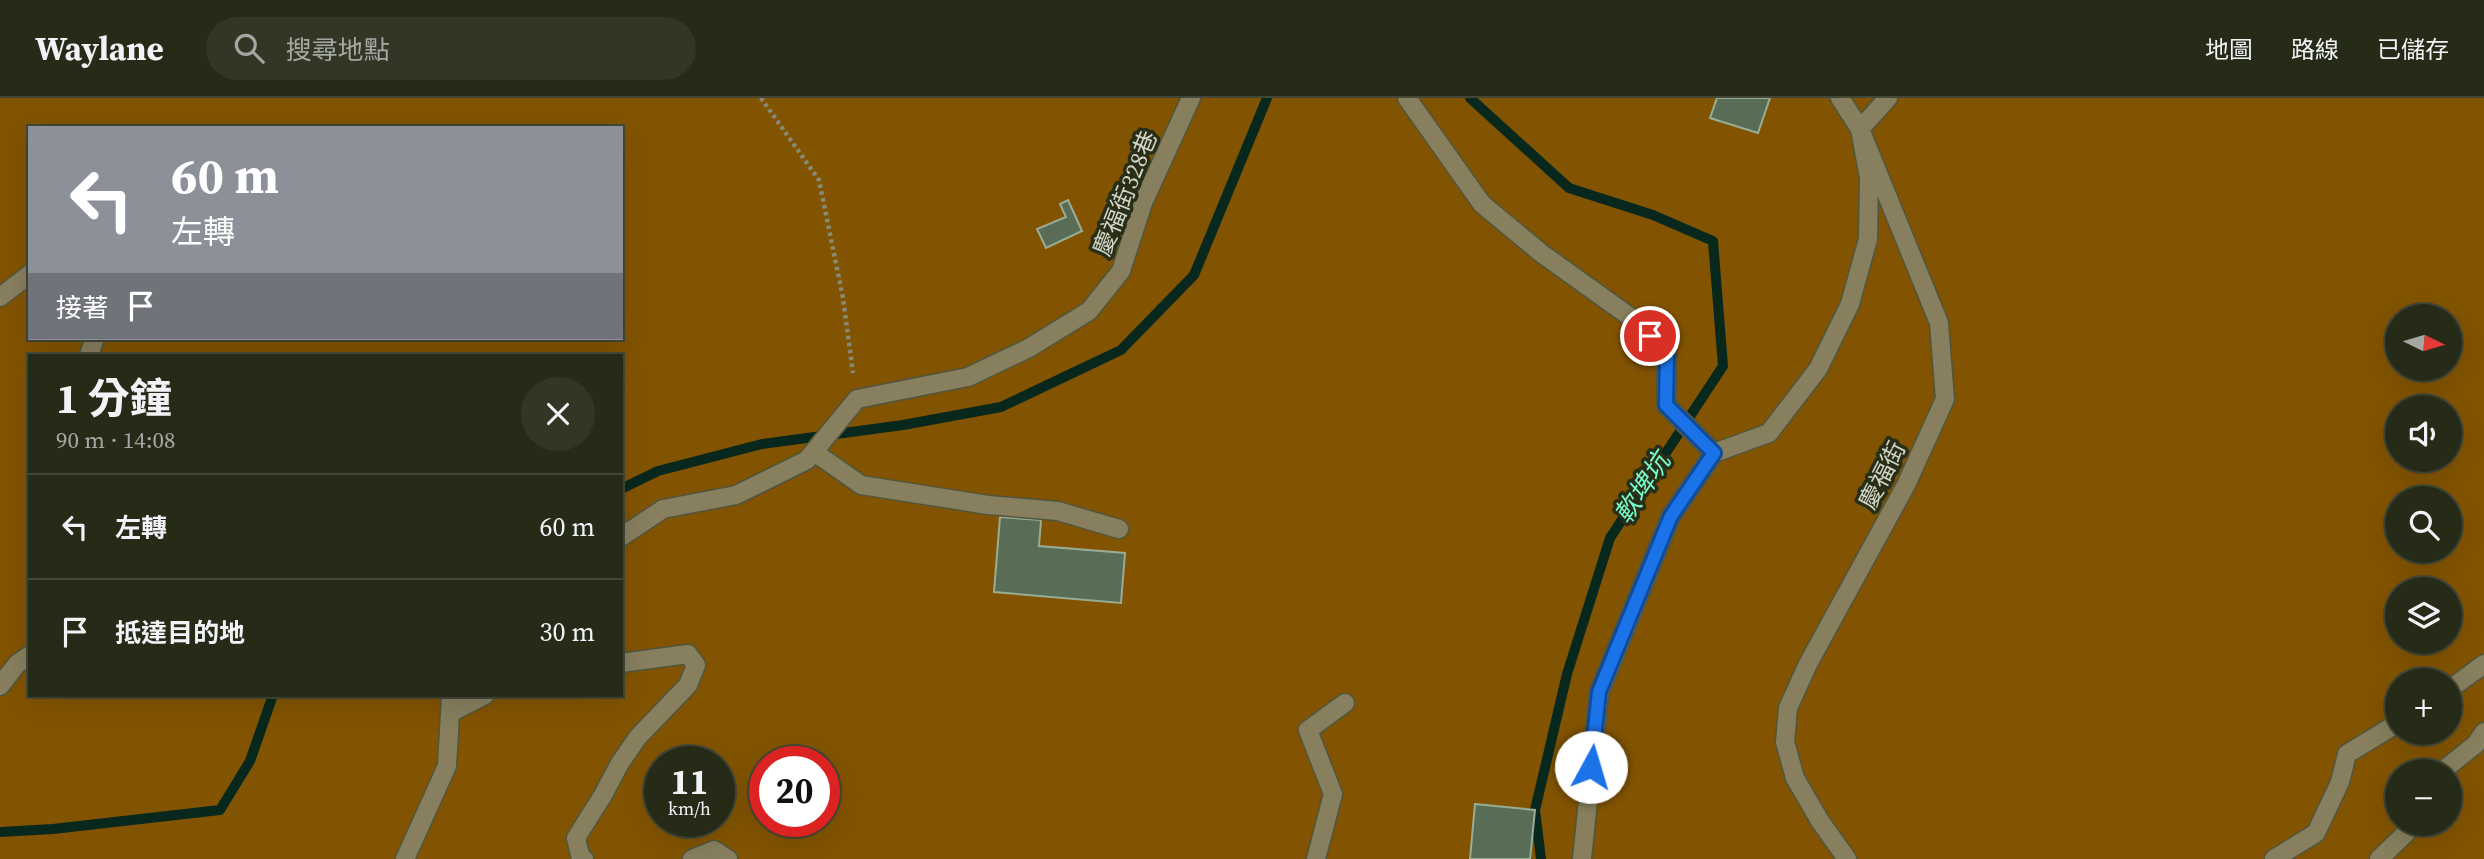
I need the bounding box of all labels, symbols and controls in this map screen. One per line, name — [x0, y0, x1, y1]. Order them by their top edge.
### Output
search box — [206, 17, 696, 80]
text: Waylane — [35, 26, 164, 71]
icon: search — [230, 29, 268, 67]
text: 搜尋地點 — [286, 32, 390, 68]
text: 地圖 — [2205, 33, 2253, 66]
text: 路線 — [2291, 33, 2339, 66]
text: 已儲存 — [2377, 33, 2449, 66]
street label: 慶福街328巷 — [1085, 126, 1165, 260]
text: 60 m — [171, 142, 279, 209]
icon: left — [56, 154, 147, 245]
text: 左轉 — [171, 210, 235, 254]
icon: arrive — [122, 287, 160, 325]
text: 接著 — [56, 290, 108, 326]
north arrow — [2385, 304, 2462, 382]
map controls — [2385, 304, 2462, 836]
pin — [1620, 306, 1680, 366]
icon: arrive — [1631, 317, 1669, 355]
text: 1 分鐘 — [56, 369, 172, 427]
button: close — [521, 377, 595, 451]
button: sound — [2385, 395, 2462, 472]
text: 90 m · 14:08 — [56, 424, 176, 456]
street label: 慶福街 — [1851, 435, 1913, 515]
water label: 軟埤坑 — [1606, 442, 1681, 531]
button: search — [2385, 486, 2462, 563]
icon: left — [56, 508, 94, 546]
text: 60 m — [540, 509, 595, 545]
text: 左轉 — [115, 510, 167, 546]
button: layers — [2385, 577, 2462, 654]
icon: arrive — [56, 613, 94, 651]
text: 30 m — [540, 614, 595, 650]
text: 抵達目的地 — [115, 615, 245, 651]
button: + — [2385, 668, 2462, 745]
position arrow — [1554, 730, 1628, 804]
speed limit sign: 20 — [749, 746, 840, 837]
text: 11 — [671, 758, 708, 806]
button: − — [2385, 759, 2462, 836]
text: km/h — [668, 796, 711, 821]

